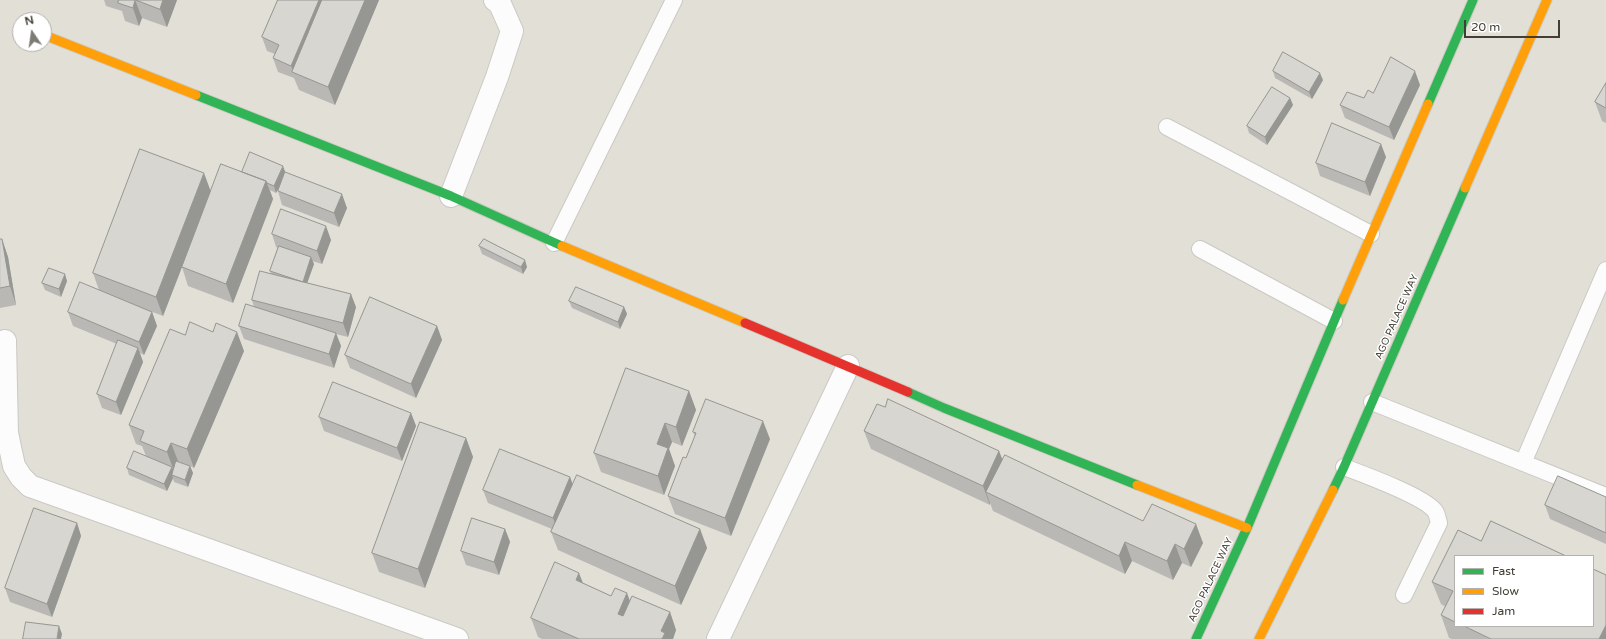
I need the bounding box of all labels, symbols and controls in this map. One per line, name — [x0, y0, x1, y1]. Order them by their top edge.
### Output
north arrow — [12, 12, 52, 52]
scale bar — [1466, 12, 1562, 38]
text: N — [24, 13, 35, 28]
text: 20 m — [1471, 20, 1500, 34]
street label: AGO PALACE WAY — [1373, 273, 1421, 361]
street label: AGO PALACE WAY — [1186, 536, 1236, 624]
legend — [1454, 555, 1594, 627]
text: Fast — [1492, 564, 1515, 578]
text: Slow — [1492, 584, 1519, 598]
text: Jam — [1492, 604, 1515, 618]

